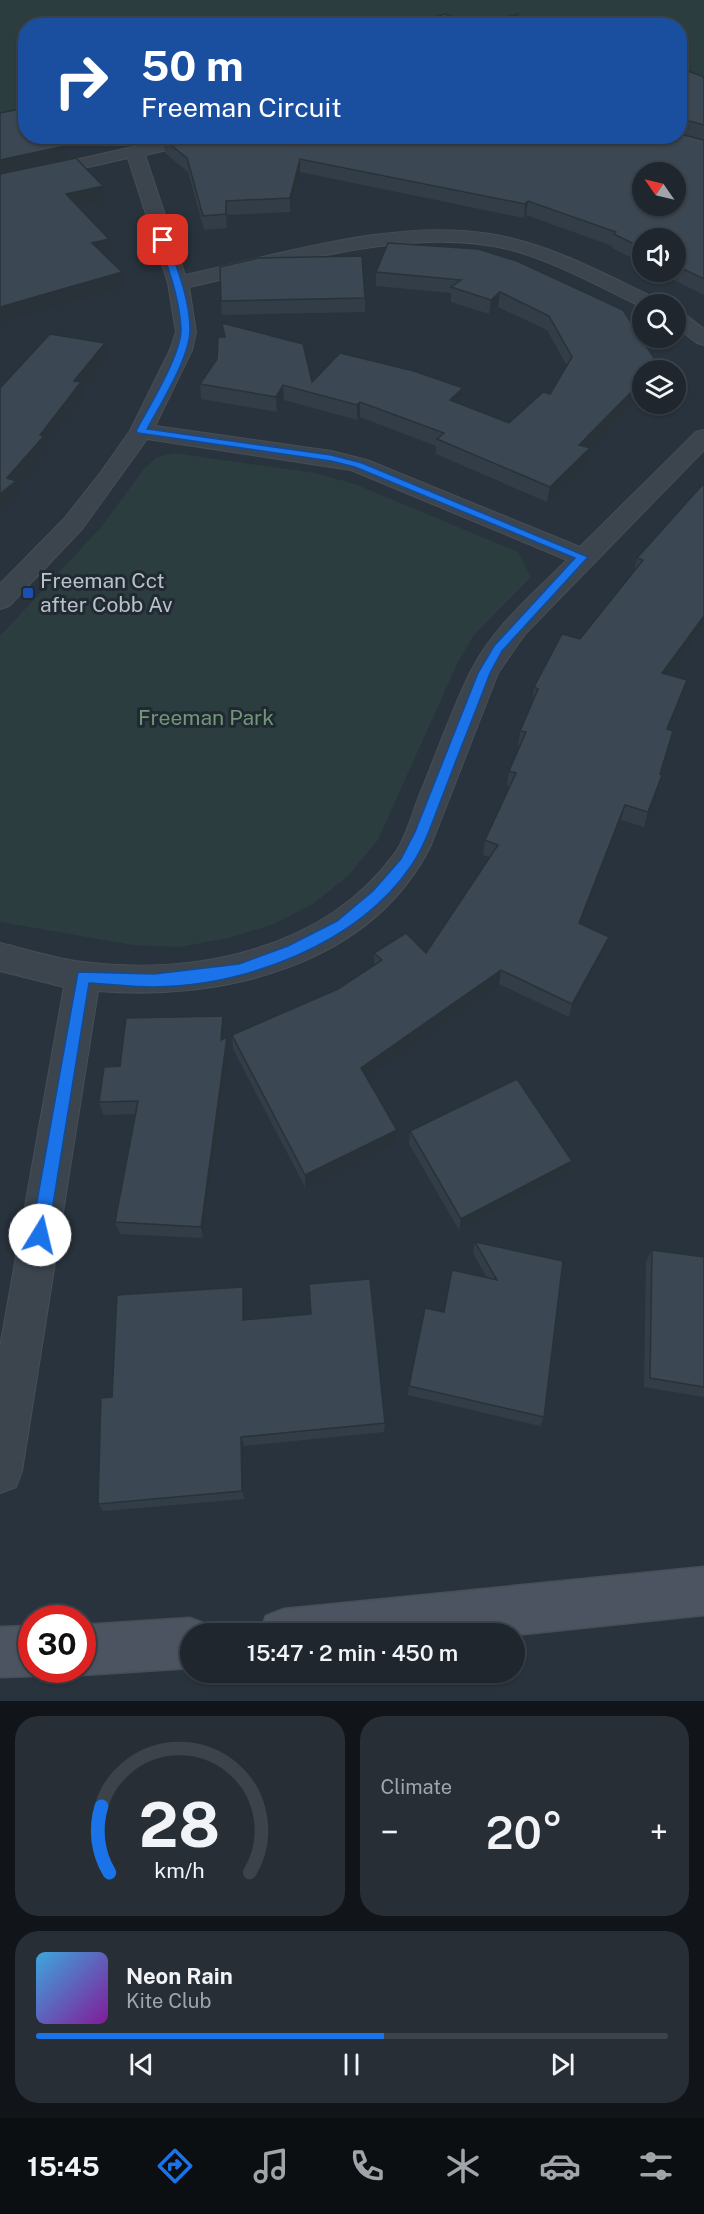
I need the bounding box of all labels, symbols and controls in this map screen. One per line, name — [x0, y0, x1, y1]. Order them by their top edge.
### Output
text: 50 m — [141, 41, 244, 90]
icon: right — [42, 42, 120, 120]
text: Freeman Circuit — [141, 91, 342, 123]
north arrow — [632, 162, 686, 216]
map controls — [632, 162, 686, 414]
pin — [137, 214, 188, 265]
icon: arrive — [146, 223, 179, 256]
button: sound — [632, 228, 686, 282]
button: search — [632, 294, 686, 348]
button: layers — [632, 360, 686, 414]
place label: Freeman Cct after Cobb Av — [40, 568, 173, 617]
marker: Freeman Cct after Cobb Av — [21, 586, 35, 600]
park label: Freeman Park — [138, 705, 274, 730]
position arrow — [8, 1203, 72, 1267]
speed limit sign: 30 — [18, 1605, 96, 1683]
text: 15:47 · 2 min · 450 m — [247, 1640, 458, 1666]
text: Climate — [381, 1775, 452, 1799]
text: 28 — [139, 1788, 220, 1861]
text: 20° — [486, 1806, 563, 1859]
text: − — [381, 1813, 399, 1851]
text: + — [650, 1813, 668, 1851]
text: km/h — [155, 1858, 205, 1883]
text: Neon Rain — [126, 1963, 233, 1989]
text: Kite Club — [126, 1989, 211, 2013]
icon: previous — [125, 2048, 158, 2081]
icon: pause — [335, 2048, 368, 2081]
icon: next — [546, 2048, 579, 2081]
icon: directions — [154, 2145, 196, 2187]
icon: music — [250, 2145, 292, 2187]
icon: phone — [346, 2145, 388, 2187]
icon: climate — [442, 2145, 484, 2187]
icon: car — [539, 2145, 581, 2187]
icon: filters — [635, 2145, 677, 2187]
text: 15:45 — [27, 2150, 100, 2182]

